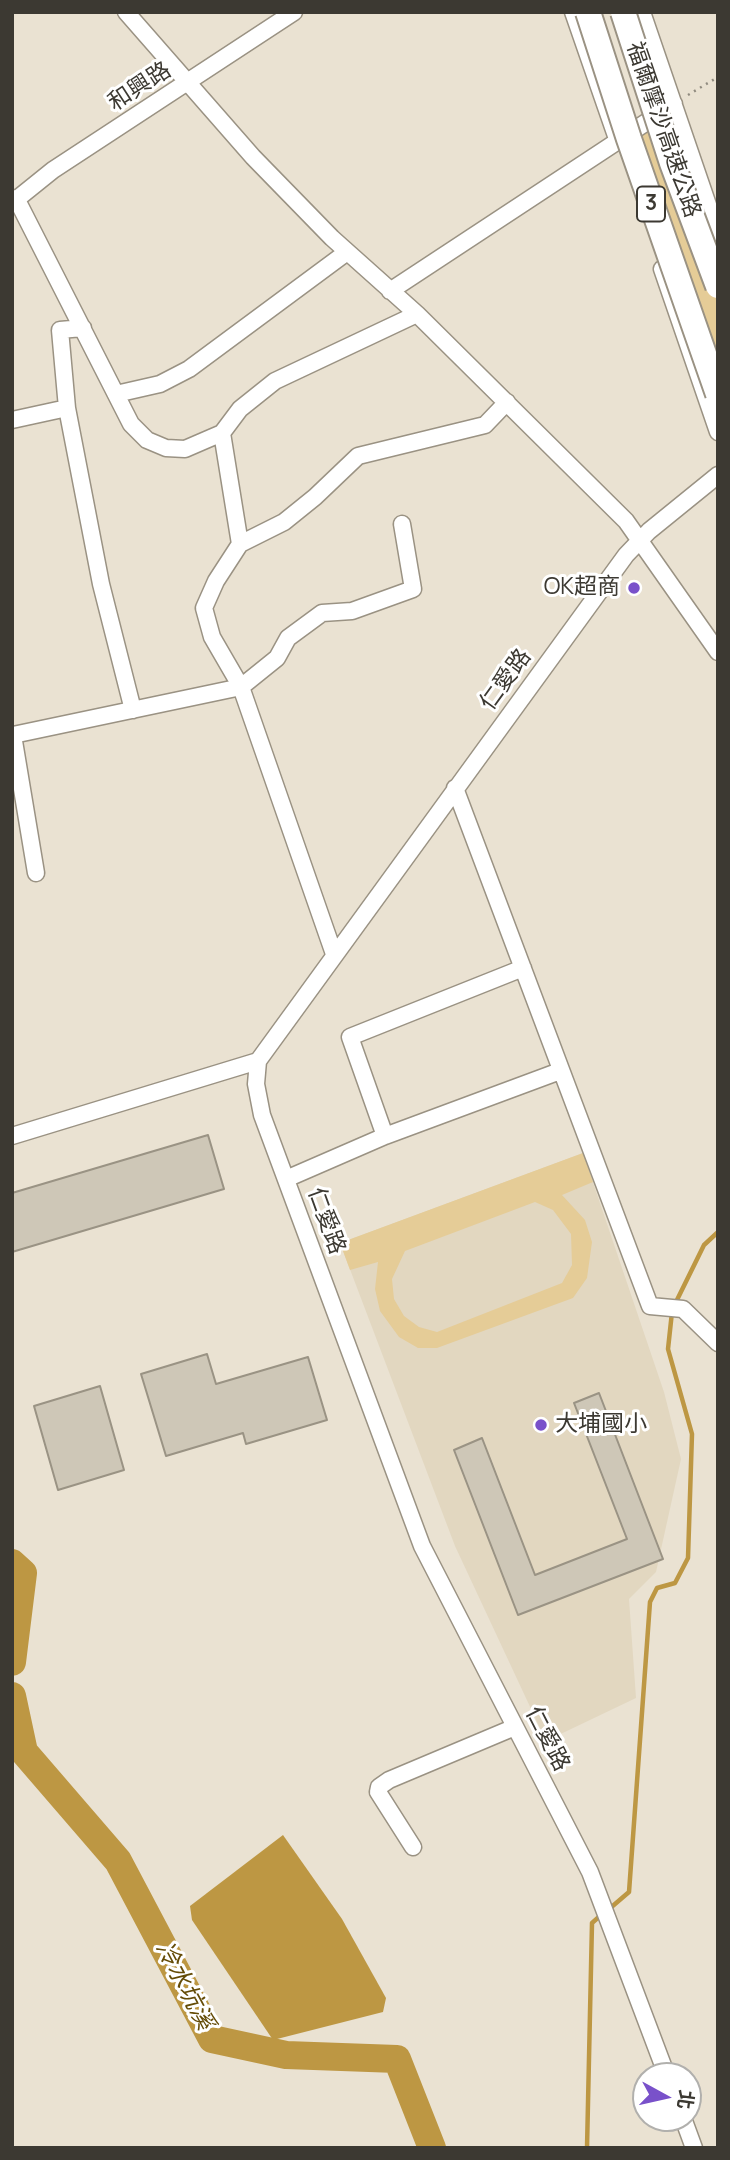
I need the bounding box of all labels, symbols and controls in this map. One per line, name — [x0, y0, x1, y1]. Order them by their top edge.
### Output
street label: 福爾摩沙高速公路 — [620, 39, 706, 221]
street label: 和興路 — [104, 57, 176, 117]
road number: 3 — [637, 186, 665, 222]
place label: OK超商 — [544, 574, 620, 602]
marker: OK超商 — [626, 580, 642, 596]
street label: 仁愛路 — [475, 644, 537, 716]
street label: 仁愛路 — [301, 1184, 351, 1258]
place label: 大埔國小 — [555, 1411, 647, 1439]
marker: 大埔國小 — [533, 1417, 549, 1433]
street label: 仁愛路 — [519, 1702, 575, 1776]
water label: 冷水坑溪 — [149, 1937, 219, 2035]
north arrow — [632, 2062, 702, 2132]
text: 北 — [672, 2088, 700, 2111]

